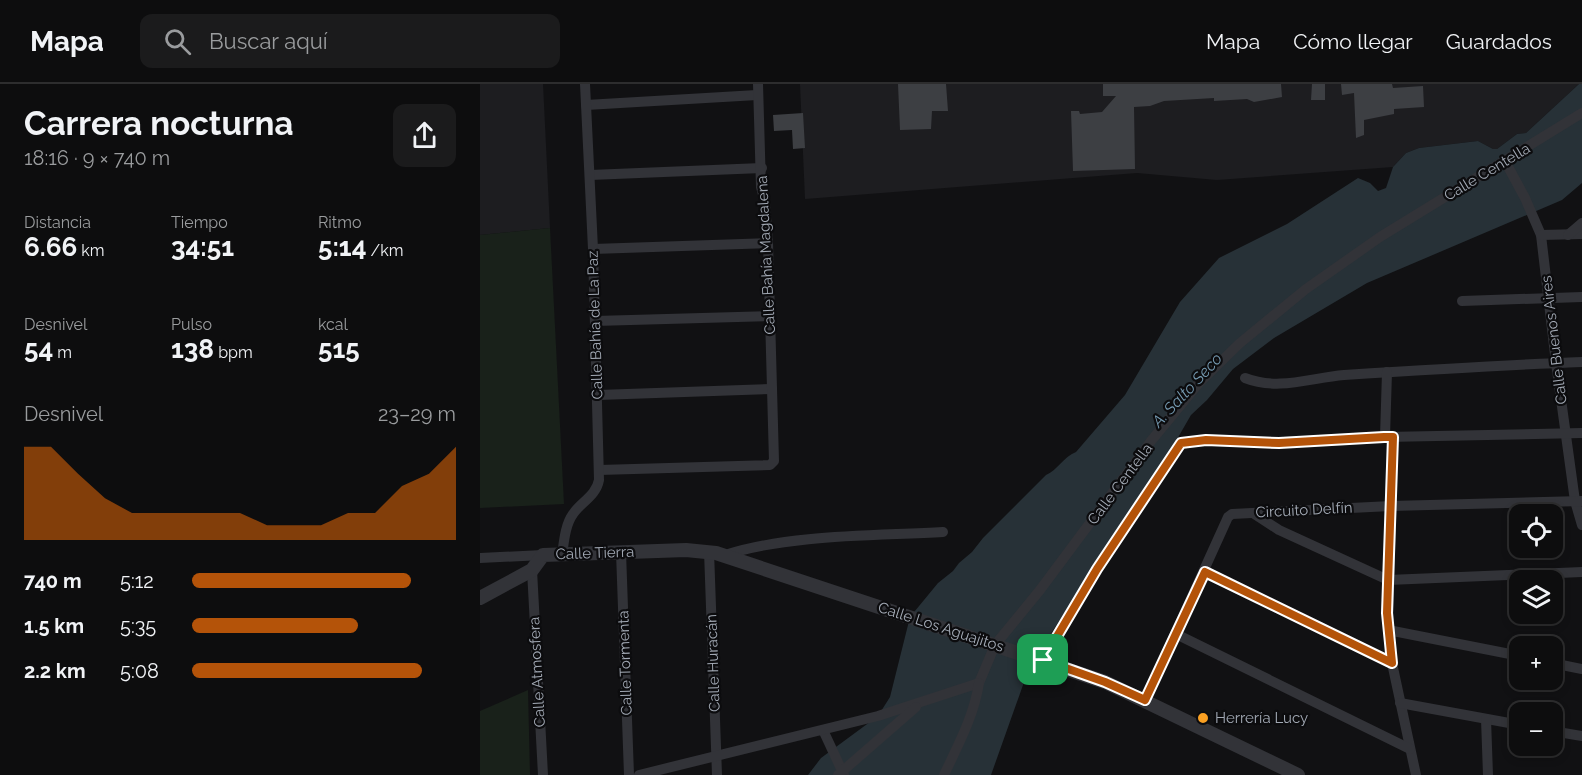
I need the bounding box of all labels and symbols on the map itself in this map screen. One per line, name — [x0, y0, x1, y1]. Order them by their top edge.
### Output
street label: Calle Centella — [1441, 139, 1533, 205]
street label: Calle Bahía Magdalena — [753, 175, 779, 335]
street label: Calle Bahía de La Paz — [583, 250, 607, 400]
street label: Calle Buenos Aires — [1537, 275, 1571, 405]
water label: A. Salto Seco — [1147, 349, 1226, 432]
street label: Calle Centella — [1084, 440, 1156, 528]
street label: Circuito Delfín — [1255, 498, 1353, 522]
street label: Calle Tierra — [555, 543, 635, 563]
street label: Calle Los Aguajitos — [876, 598, 1006, 656]
street label: Calle Tormenta — [614, 610, 636, 716]
street label: Calle Huracán — [702, 614, 724, 712]
street label: Calle Atmosfera — [525, 616, 549, 728]
pin — [1017, 634, 1068, 685]
place label: Herrería Lucy — [1215, 709, 1308, 727]
marker: Herrería Lucy — [1196, 711, 1210, 725]

